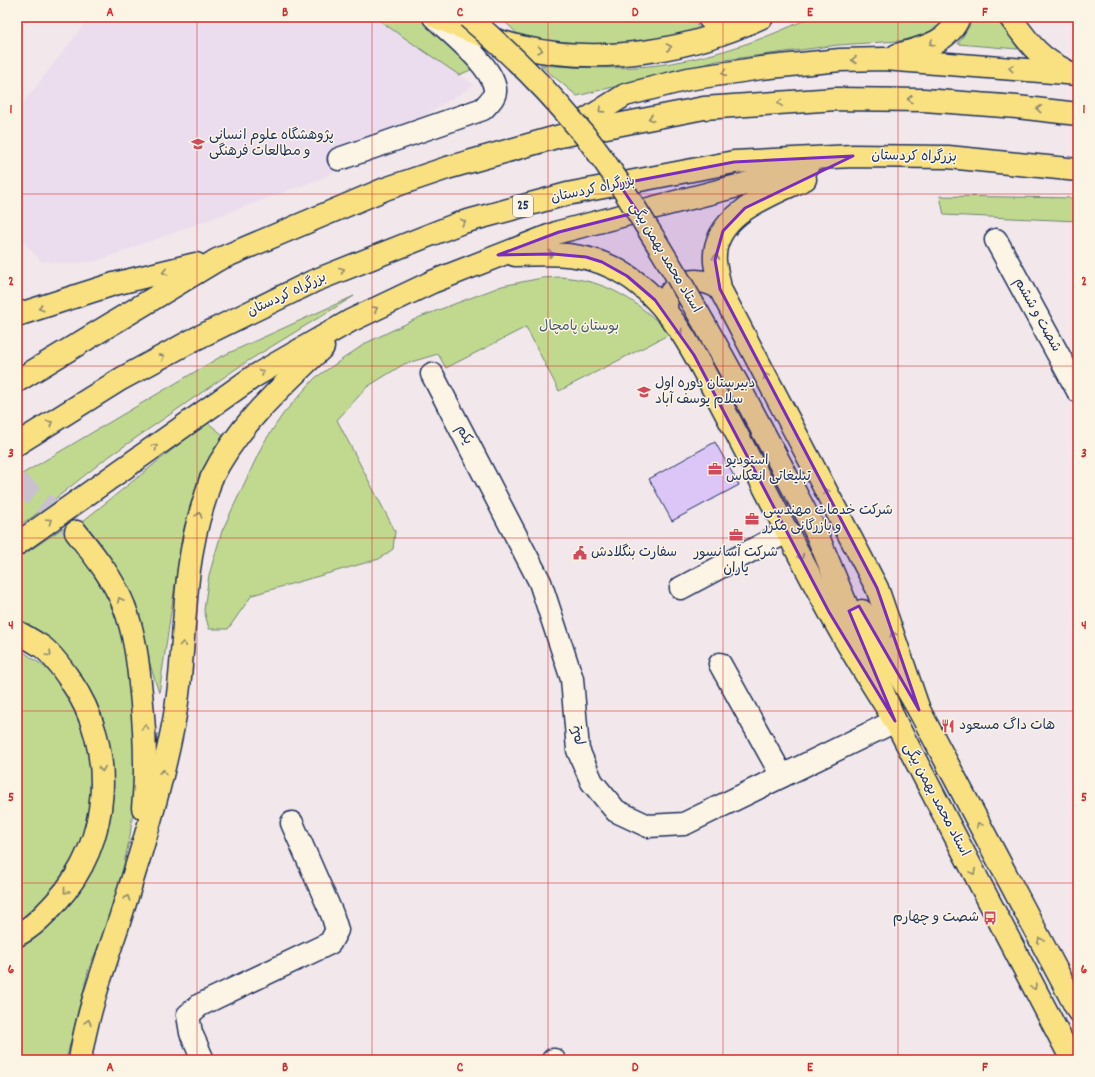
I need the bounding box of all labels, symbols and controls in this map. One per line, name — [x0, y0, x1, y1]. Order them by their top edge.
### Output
text: A — [106, 4, 114, 23]
text: B — [282, 4, 288, 23]
text: C — [457, 4, 464, 23]
text: D — [632, 4, 639, 23]
text: E — [807, 4, 814, 23]
text: F — [982, 4, 988, 23]
one-way arrow — [929, 38, 937, 46]
one-way arrow — [666, 43, 672, 51]
one-way arrow — [537, 45, 543, 54]
one-way arrow — [851, 56, 857, 64]
one-way arrow — [1008, 64, 1014, 73]
one-way arrow — [721, 68, 727, 77]
one-way arrow — [907, 95, 913, 104]
one-way arrow — [777, 99, 783, 107]
text: 1 — [10, 101, 13, 120]
text: 1 — [1083, 101, 1086, 120]
one-way arrow — [598, 105, 605, 113]
one-way arrow — [1036, 105, 1042, 114]
one-way arrow — [648, 113, 654, 122]
place label: پژوهشگاه علوم انسانی و مطالعات فرهنگی — [209, 126, 334, 162]
school or university icon: پژوهشگاه علوم انسانی و مطالعات فرهنگی — [190, 136, 206, 152]
street label: بزرگراه کردستان — [871, 146, 957, 168]
street label: بزرگراه کردستان — [549, 171, 637, 209]
road number: 25 — [513, 195, 533, 217]
street label: استاد محمد بهمن بیگی — [624, 199, 706, 317]
one-way arrow — [459, 218, 466, 227]
one-way arrow — [548, 250, 554, 258]
one-way arrow — [711, 254, 720, 261]
one-way arrow — [162, 267, 169, 275]
one-way arrow — [337, 267, 345, 275]
street label: بزرگراه کردستان — [244, 268, 330, 322]
text: 2 — [8, 273, 14, 292]
text: 2 — [1081, 273, 1087, 292]
street label: شصت و ششم — [1008, 274, 1066, 356]
one-way arrow — [37, 303, 44, 311]
one-way arrow — [371, 306, 379, 314]
park label: بوستان پامچال — [539, 317, 619, 337]
one-way arrow — [675, 328, 682, 335]
one-way arrow — [158, 354, 165, 362]
one-way arrow — [258, 370, 265, 377]
one-way arrow — [763, 372, 771, 380]
place label: دبیرستان دوره اول سلام یوسف آباد — [655, 374, 755, 410]
school or university icon: دبیرستان دوره اول سلام یوسف آباد — [636, 384, 652, 400]
one-way arrow — [46, 421, 53, 428]
street label: یکم — [451, 422, 477, 448]
one-way arrow — [151, 444, 158, 451]
text: 3 — [8, 445, 14, 464]
text: 3 — [1081, 445, 1087, 464]
place label: استودیو تبلیغاتی انعکاس — [725, 451, 812, 487]
office icon: استودیو تبلیغاتی انعکاس — [707, 461, 723, 477]
one-way arrow — [824, 488, 831, 495]
place label: شرکت خدمات مهندسی و بازرگانی مکرر — [762, 501, 893, 537]
office icon: شرکت خدمات مهندسی و بازرگانی مکرر — [744, 511, 760, 527]
one-way arrow — [195, 512, 203, 519]
one-way arrow — [45, 519, 52, 526]
office icon: شرکت آسانسور یاران — [728, 527, 744, 543]
place label: سفارت بنگلادش — [591, 543, 677, 563]
place label: شرکت آسانسور یاران — [693, 543, 778, 579]
public building icon: سفارت بنگلادش — [572, 545, 588, 561]
one-way arrow — [796, 553, 804, 560]
one-way arrow — [118, 596, 125, 604]
text: 4 — [8, 617, 14, 636]
text: 4 — [1081, 617, 1087, 636]
one-way arrow — [889, 630, 897, 637]
one-way arrow — [178, 641, 187, 647]
one-way arrow — [44, 649, 52, 657]
place label: هات داگ مسعود — [959, 716, 1055, 736]
restaurant icon: هات داگ مسعود — [940, 718, 956, 734]
one-way arrow — [140, 724, 149, 730]
street label: یکم — [566, 724, 588, 746]
street label: استاد محمد بهمن بیگی — [898, 740, 974, 860]
one-way arrow — [97, 766, 106, 772]
one-way arrow — [159, 769, 167, 775]
text: 5 — [8, 789, 14, 808]
text: 5 — [1081, 789, 1087, 808]
one-way arrow — [977, 822, 984, 829]
one-way arrow — [969, 868, 976, 875]
one-way arrow — [63, 886, 70, 894]
one-way arrow — [122, 895, 131, 902]
place label: شصت و چهارم — [893, 908, 979, 928]
bus stop icon: شصت و چهارم — [982, 910, 998, 926]
one-way arrow — [1037, 936, 1045, 944]
text: 6 — [8, 961, 15, 980]
text: 6 — [1081, 961, 1088, 980]
one-way arrow — [1029, 983, 1036, 990]
one-way arrow — [83, 1019, 92, 1026]
text: A — [106, 1059, 114, 1077]
text: B — [282, 1059, 288, 1077]
text: C — [457, 1059, 464, 1077]
text: D — [632, 1059, 639, 1077]
text: E — [807, 1059, 814, 1077]
text: F — [982, 1059, 988, 1077]

